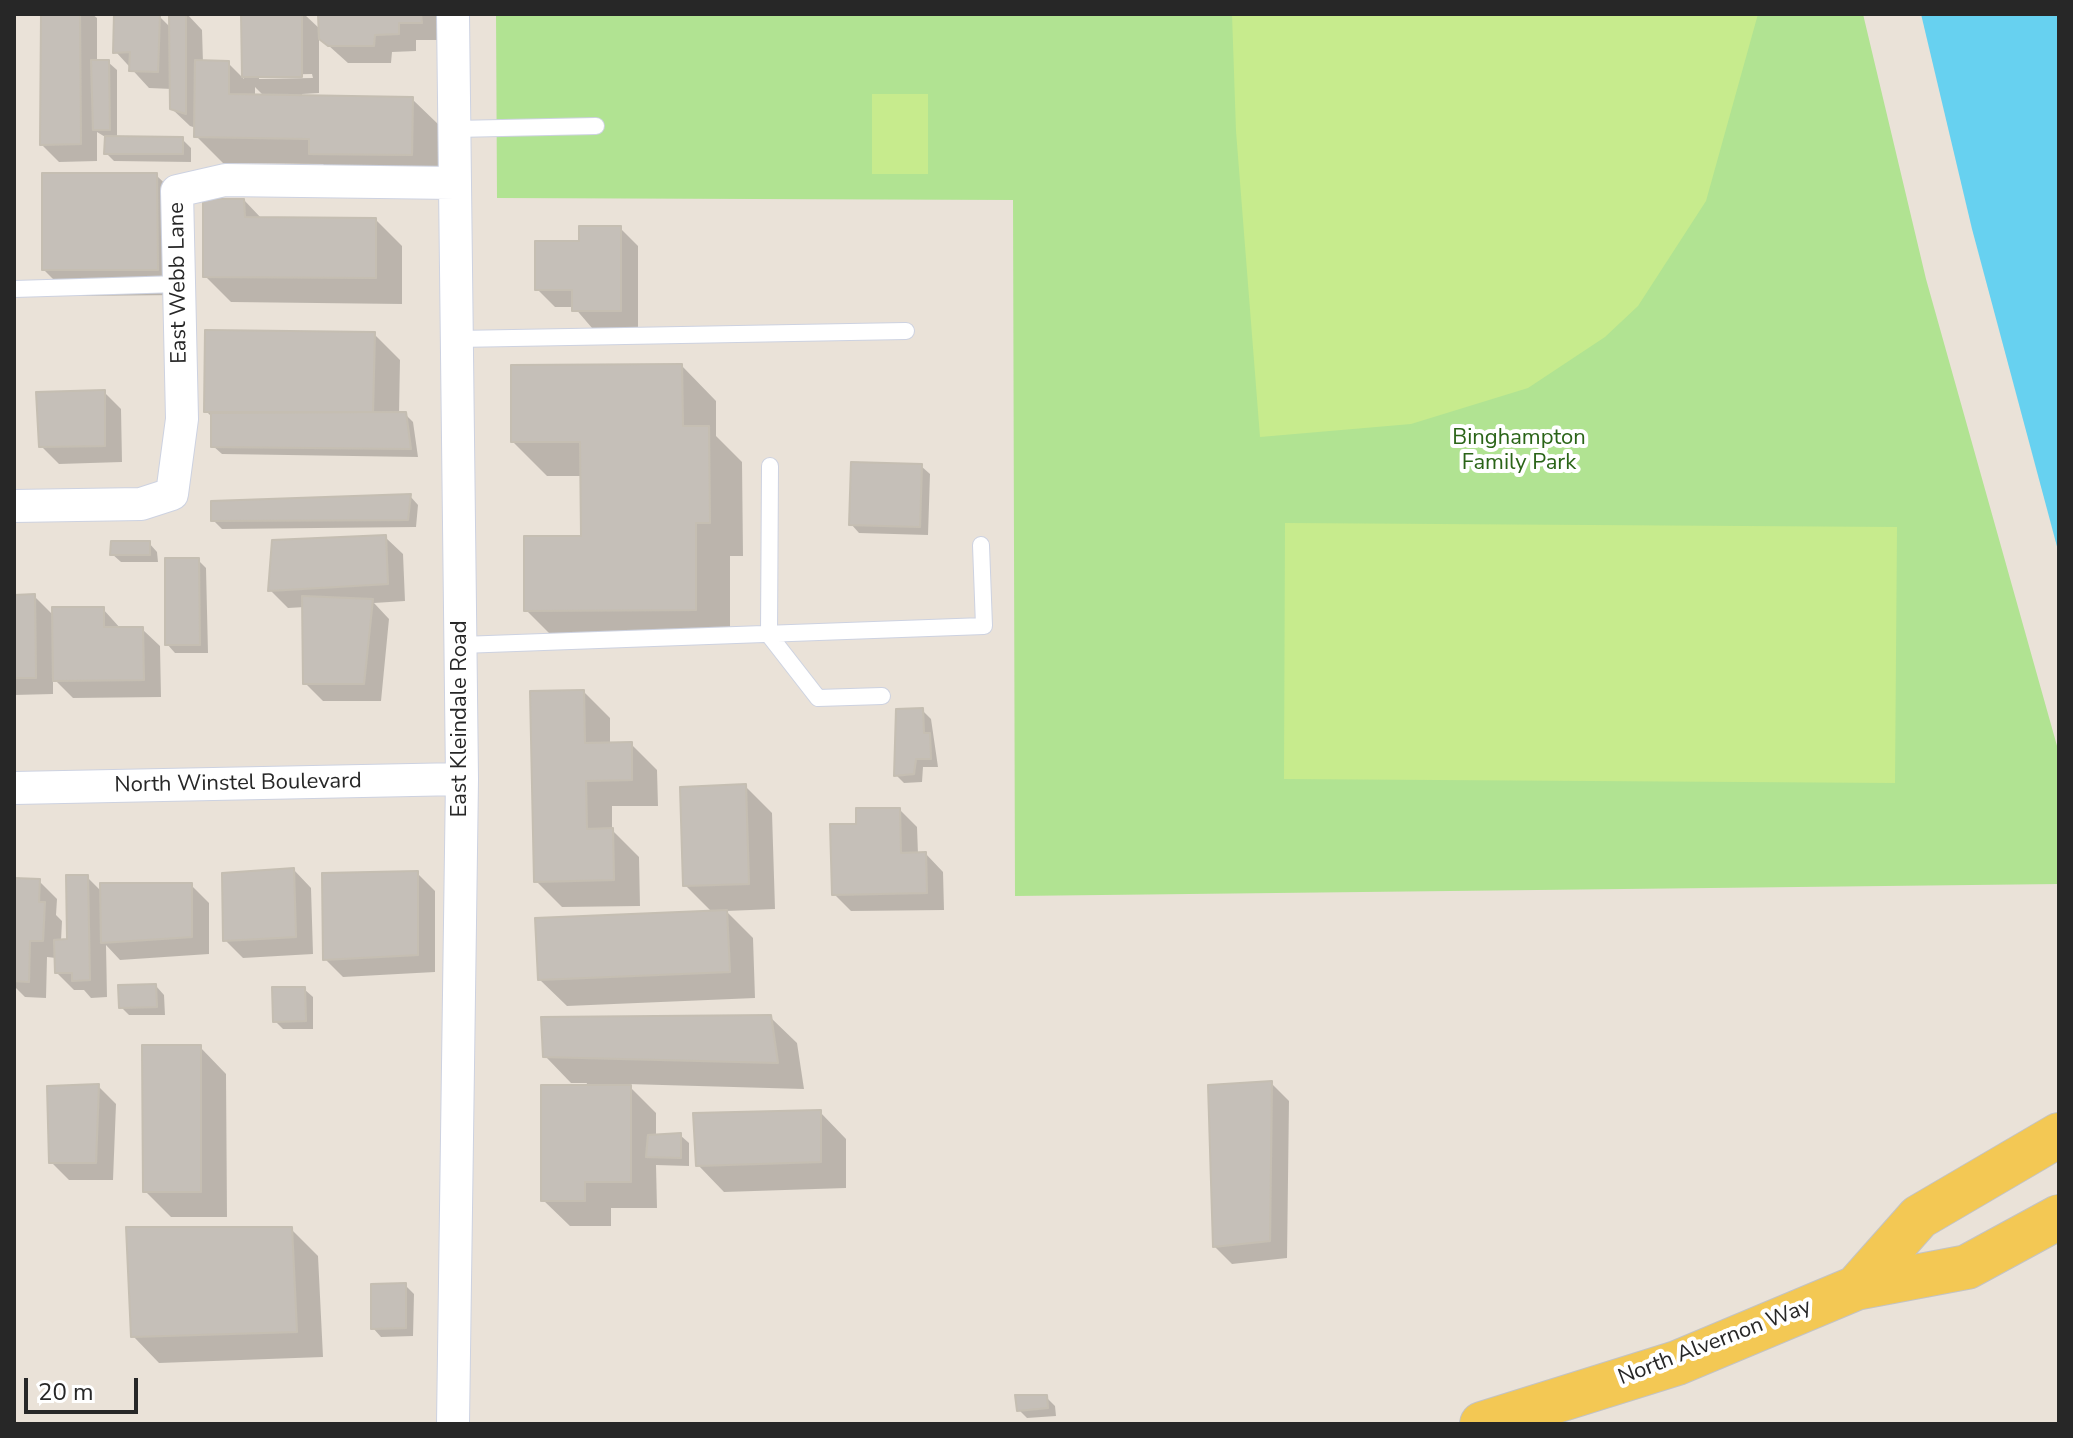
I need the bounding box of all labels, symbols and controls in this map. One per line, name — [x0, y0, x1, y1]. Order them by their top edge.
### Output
street label: East Webb Lane — [164, 202, 194, 364]
park label: Binghampton Family Park — [1452, 426, 1586, 478]
street label: East Kleindale Road — [448, 620, 474, 818]
street label: North Winstel Boulevard — [114, 769, 362, 799]
street label: North Alvernon Way — [1615, 1294, 1815, 1392]
scale bar — [28, 1362, 142, 1412]
text: 20 m — [38, 1376, 94, 1408]

